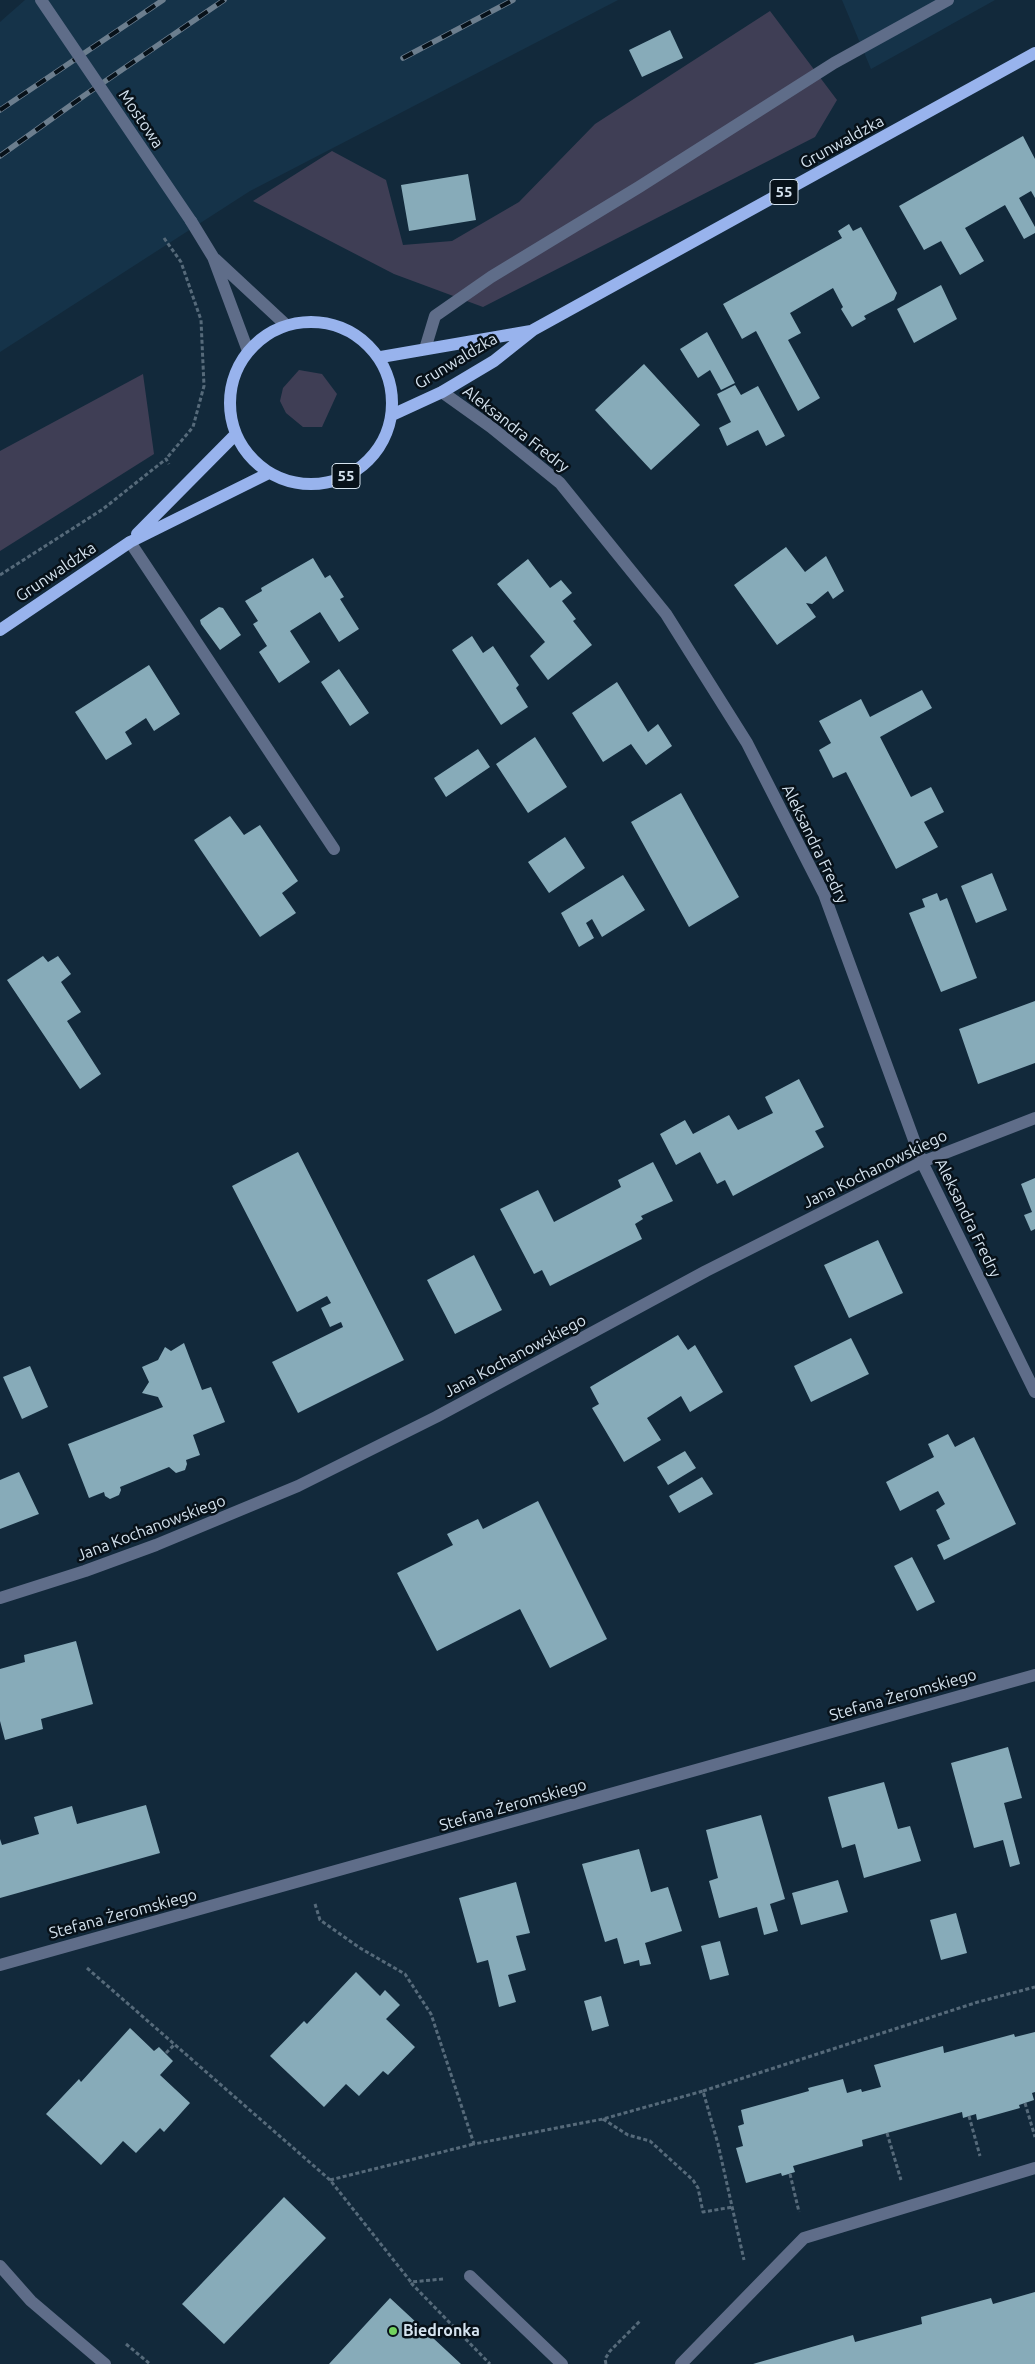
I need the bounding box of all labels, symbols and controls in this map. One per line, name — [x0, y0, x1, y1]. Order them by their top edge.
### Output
street label: Mostowa — [114, 86, 168, 152]
street label: Grunwaldzka — [797, 111, 887, 173]
road number: 55 — [770, 180, 798, 204]
street label: Grunwaldzka — [411, 329, 501, 393]
street label: Aleksandra Fredry — [459, 382, 573, 476]
road number: 55 — [332, 464, 360, 488]
street label: Grunwaldzka — [12, 538, 100, 606]
street label: Aleksandra Fredry — [778, 782, 852, 906]
street label: Jana Kochanowskiego — [800, 1126, 950, 1212]
street label: Aleksandra Fredry — [931, 1156, 1005, 1280]
street label: Jana Kochanowskiego — [441, 1310, 589, 1402]
street label: Jana Kochanowskiego — [74, 1491, 228, 1565]
street label: Stefana Żeromskiego — [827, 1665, 979, 1725]
street label: Stefana Żeromskiego — [437, 1775, 589, 1835]
street label: Stefana Żeromskiego — [47, 1885, 199, 1943]
place label: Biedronka — [403, 2321, 480, 2341]
marker: Biedronka — [387, 2325, 399, 2337]

